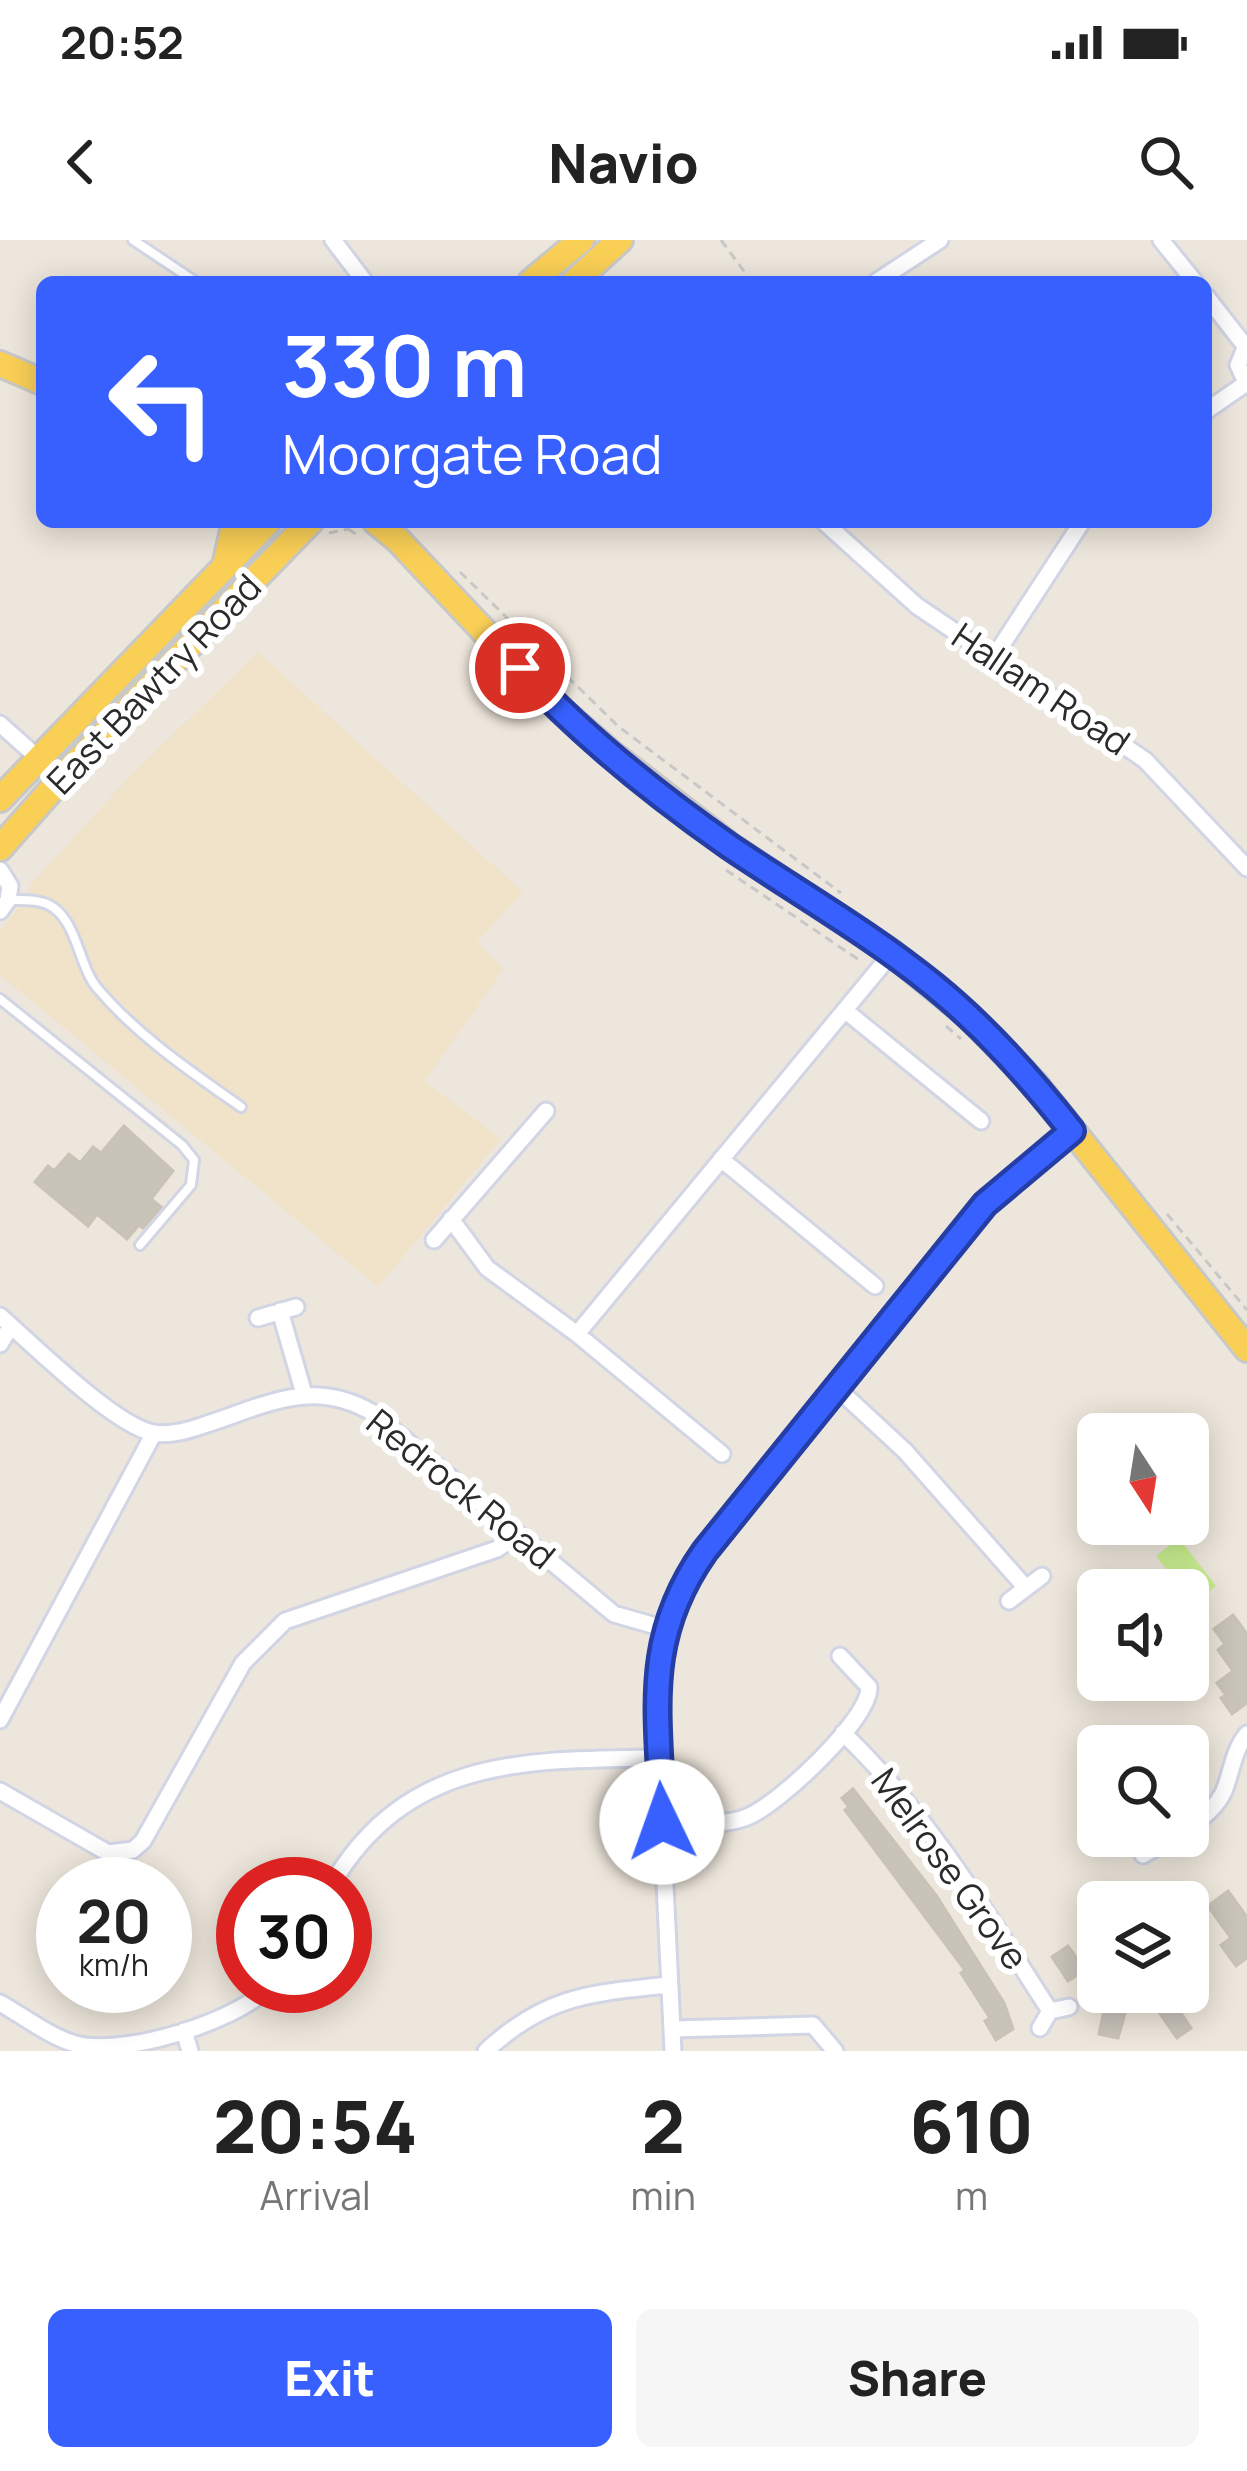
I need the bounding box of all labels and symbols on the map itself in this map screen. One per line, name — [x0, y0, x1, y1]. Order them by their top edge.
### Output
street label: East Bawtry Road — [36, 563, 272, 805]
street label: Hallam Road — [943, 611, 1140, 766]
pin — [469, 617, 571, 719]
street label: Redrock Road — [357, 1397, 566, 1580]
north arrow — [1077, 1413, 1209, 1545]
street label: Melrose Grove — [861, 1758, 1040, 1979]
position arrow — [599, 1759, 725, 1885]
speed limit sign: 30 — [216, 1857, 372, 2013]

